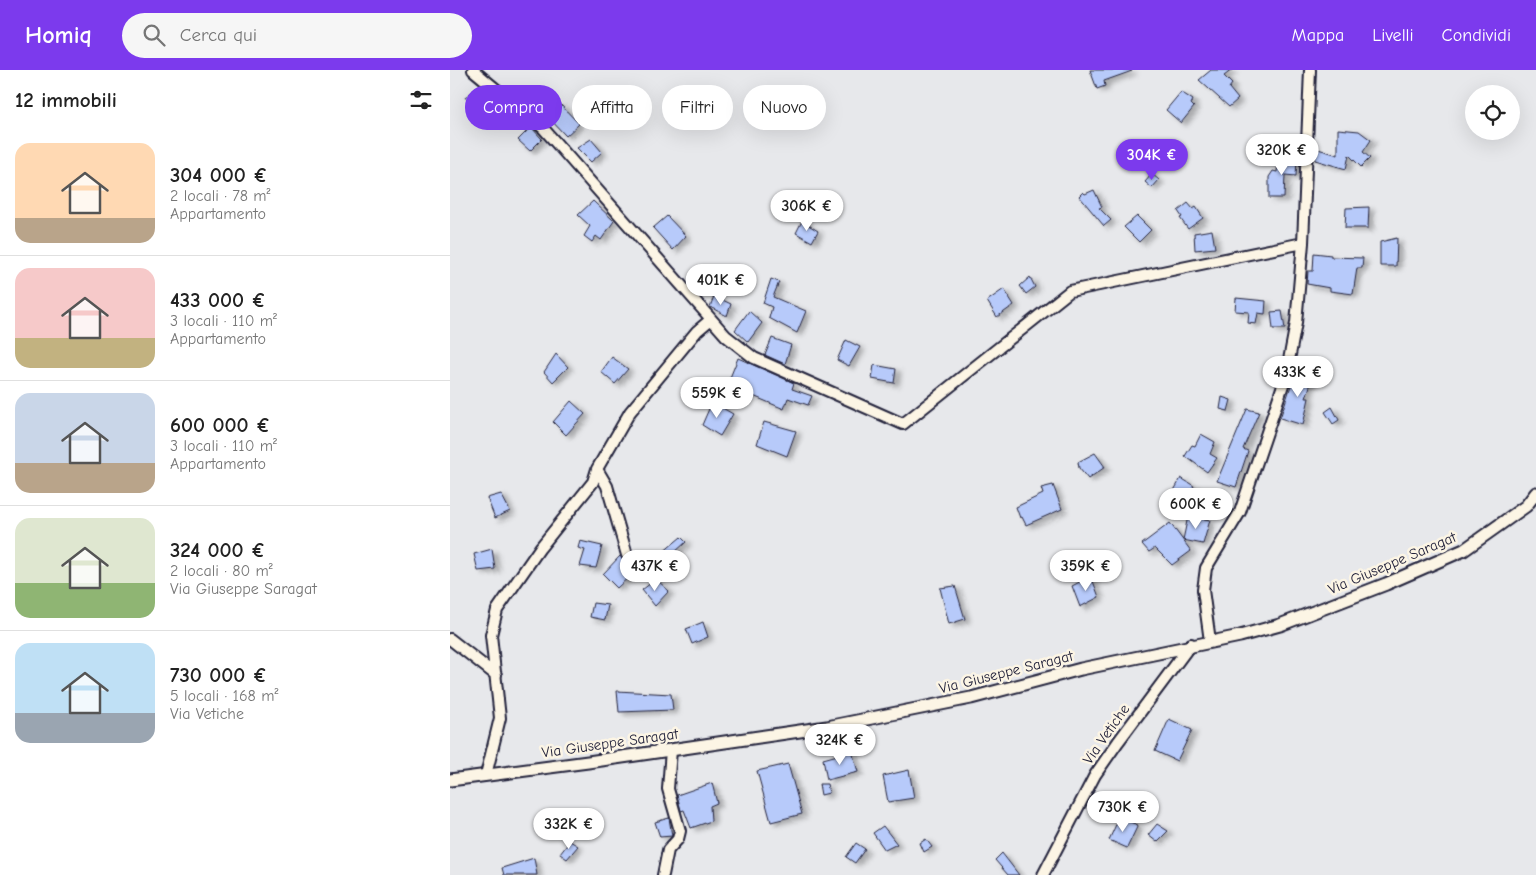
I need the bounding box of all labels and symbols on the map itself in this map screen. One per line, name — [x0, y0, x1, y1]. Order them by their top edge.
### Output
pin: 320K € — [1241, 134, 1323, 176]
pin: 304K € — [1111, 138, 1193, 181]
pin: 306K € — [766, 190, 848, 232]
pin: 401K € — [680, 264, 762, 306]
pin: 433K € — [1257, 356, 1339, 398]
pin: 559K € — [676, 376, 758, 419]
pin: 600K € — [1155, 488, 1237, 530]
street label: Via Giuseppe Saragat — [1325, 528, 1459, 598]
pin: 437K € — [614, 550, 696, 592]
pin: 359K € — [1045, 550, 1127, 592]
street label: Via Giuseppe Saragat — [937, 646, 1076, 697]
street label: Via Vetiche — [1079, 700, 1134, 768]
street label: Via Giuseppe Saragat — [541, 724, 680, 761]
pin: 324K € — [799, 724, 881, 766]
pin: 730K € — [1082, 790, 1164, 833]
pin: 332K € — [528, 808, 610, 850]

